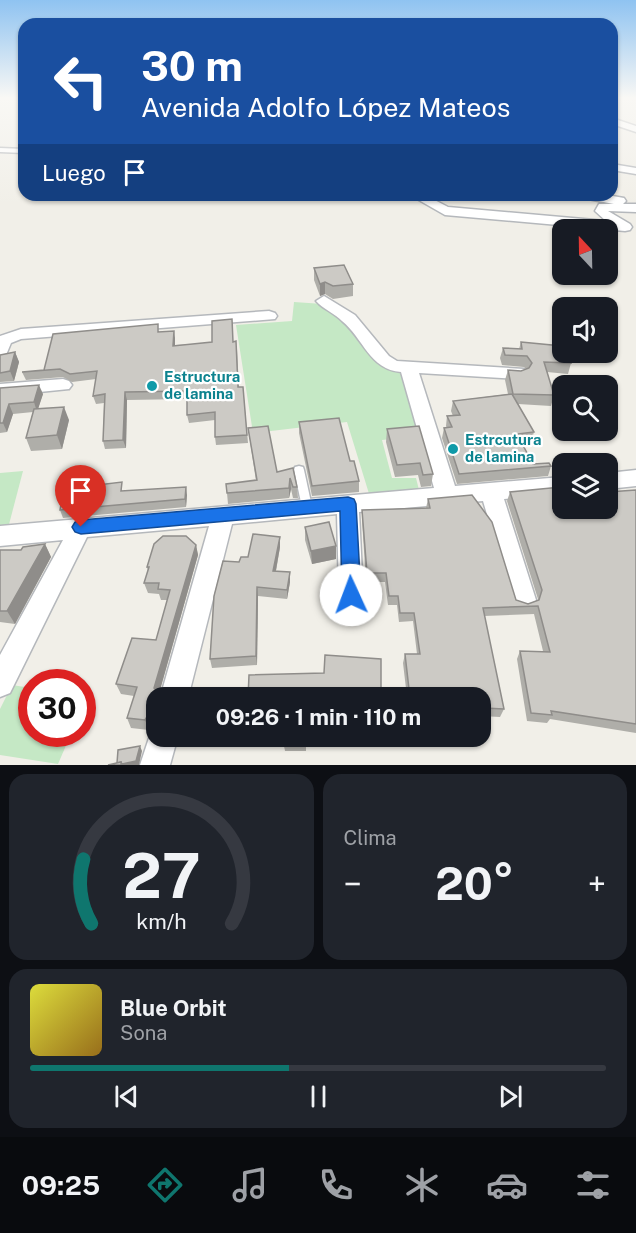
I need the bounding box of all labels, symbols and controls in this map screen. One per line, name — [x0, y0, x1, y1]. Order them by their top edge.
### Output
text: 30 m — [141, 41, 243, 90]
icon: left — [42, 42, 120, 120]
text: Avenida Adolfo López Mateos — [141, 91, 510, 123]
icon: arrive — [118, 156, 151, 189]
text: Luego — [42, 160, 106, 186]
north arrow — [552, 219, 618, 285]
map controls — [552, 219, 618, 519]
button: sound — [552, 297, 618, 363]
place label: Estructura de lamina — [164, 368, 240, 402]
button: search — [552, 375, 618, 441]
marker: Estructura de lamina — [145, 379, 159, 393]
place label: Estrcutura de lamina — [465, 431, 541, 465]
marker: Estrcutura de lamina — [446, 442, 460, 456]
button: layers — [552, 453, 618, 519]
pin — [55, 465, 106, 527]
icon: arrive — [64, 474, 97, 507]
position arrow — [319, 563, 383, 627]
speed limit sign: 30 — [18, 669, 96, 747]
text: 09:26 · 1 min · 110 m — [216, 704, 421, 730]
text: Clima — [344, 826, 397, 850]
text: 27 — [122, 839, 201, 912]
text: 20° — [435, 857, 514, 910]
text: − — [344, 865, 362, 903]
text: + — [588, 865, 606, 903]
text: km/h — [136, 909, 186, 934]
text: Blue Orbit — [120, 995, 227, 1021]
text: Sona — [120, 1021, 167, 1045]
icon: previous — [110, 1080, 143, 1113]
icon: pause — [302, 1080, 335, 1113]
icon: next — [494, 1080, 527, 1113]
icon: directions — [144, 1164, 186, 1206]
icon: music — [229, 1164, 271, 1206]
icon: phone — [315, 1164, 357, 1206]
icon: climate — [401, 1164, 443, 1206]
icon: car — [486, 1164, 528, 1206]
icon: filters — [572, 1164, 614, 1206]
text: 09:25 — [22, 1169, 100, 1201]

